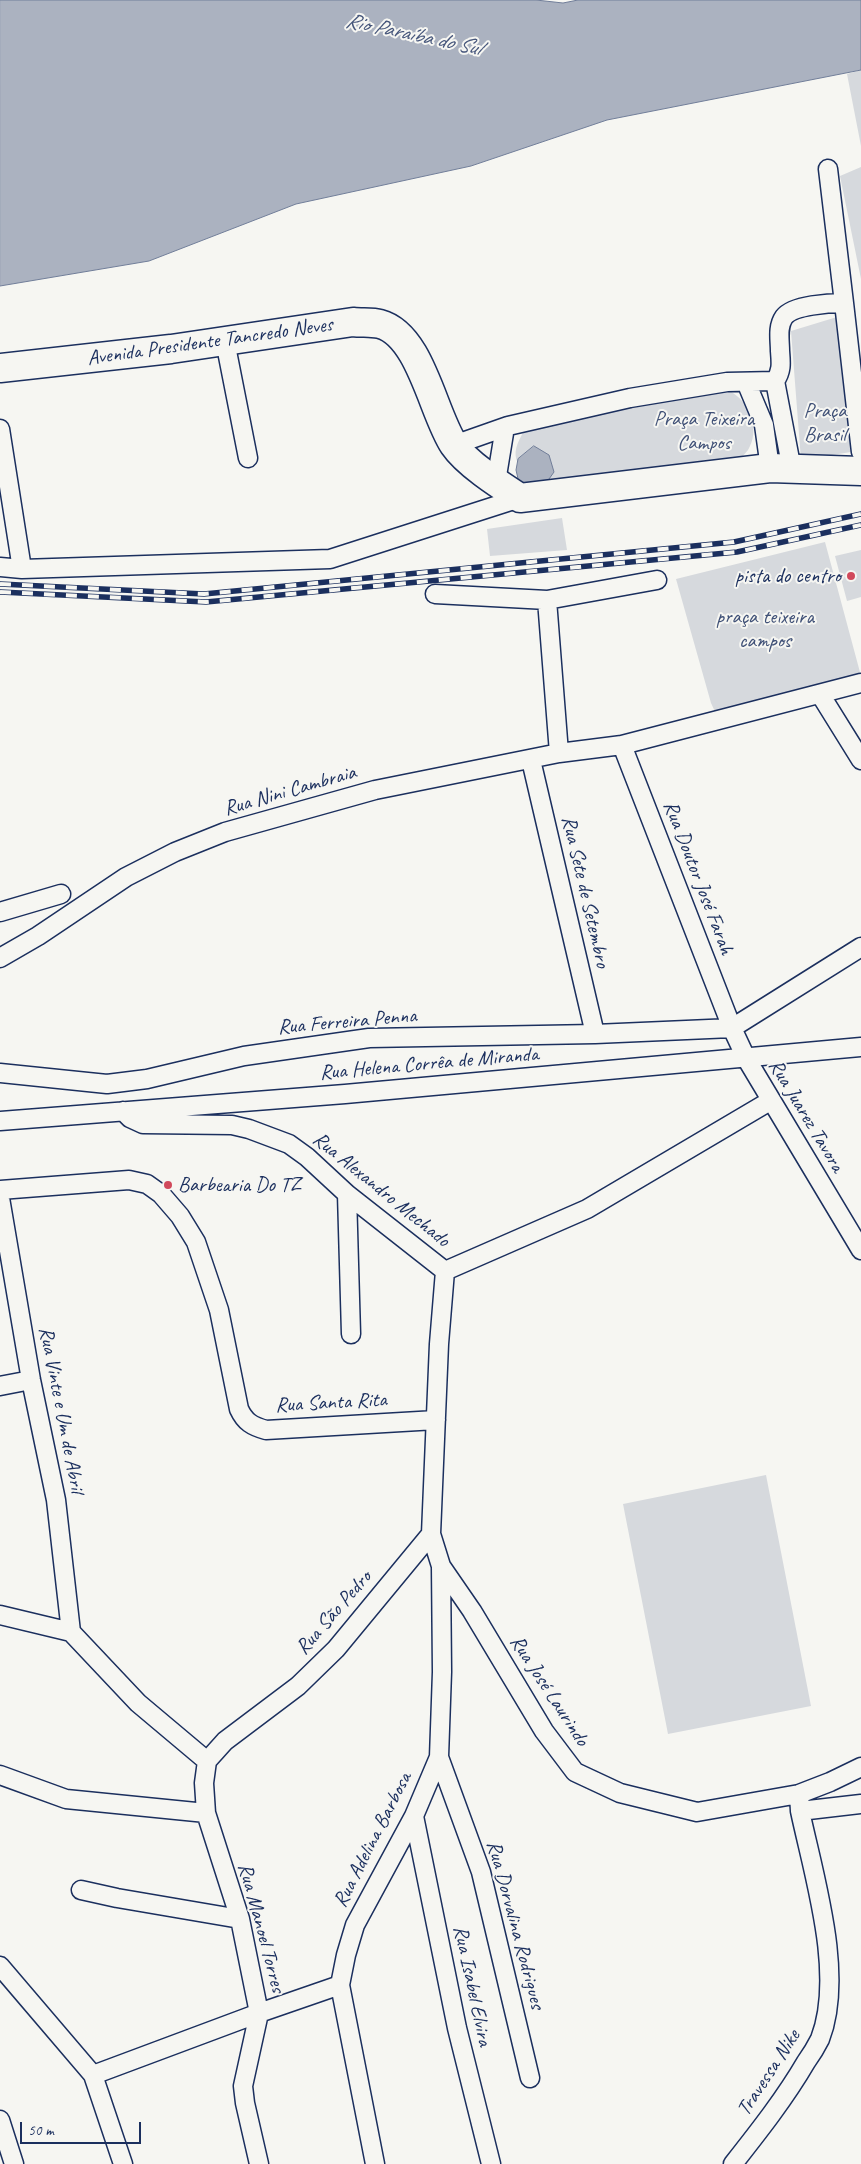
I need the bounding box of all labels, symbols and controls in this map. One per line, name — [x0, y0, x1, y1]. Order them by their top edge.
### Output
water label: Rio Paraíba do Sul — [343, 8, 483, 62]
street label: Avenida Presidente Tancredo Neves — [86, 312, 334, 372]
park label: Praça Brasil — [803, 398, 847, 448]
park label: Praça Teixeira Campos — [654, 406, 754, 456]
place label: pista do centro — [735, 563, 841, 589]
marker: pista do centro — [845, 570, 857, 582]
park label: praça teixeira campos — [716, 604, 814, 654]
street label: Rua Nini Cambraia — [221, 760, 359, 822]
street label: Rua Doutor José Farah — [657, 798, 739, 958]
street label: Rua Sete de Setembro — [555, 814, 615, 970]
street label: Rua Ferreira Penna — [277, 1003, 417, 1041]
street label: Rua Helena Corrêa de Miranda — [319, 1042, 539, 1086]
street label: Rua Juarez Tavora — [762, 1055, 850, 1177]
street label: Rua Alexandro Mechado — [307, 1127, 455, 1253]
place label: Barbearia Do TZ — [178, 1172, 301, 1198]
marker: Barbearia Do TZ — [162, 1179, 174, 1191]
street label: Rua Vinte e Um de Abril — [33, 1325, 89, 1495]
street label: Rua Santa Rita — [275, 1387, 387, 1419]
street label: Rua São Pedro — [291, 1566, 377, 1660]
street label: Rua José Laurindo — [504, 1631, 594, 1751]
street label: Rua Adelina Barbosa — [328, 1768, 418, 1912]
street label: Rua Dorvalina Rodrigues — [480, 1838, 550, 2012]
street label: Rua Manoel Torres — [232, 1861, 290, 1995]
street label: Rua Isabel Elvira — [447, 1923, 497, 2049]
street label: Travessa Nike — [732, 2025, 806, 2121]
scale bar — [22, 2112, 144, 2144]
text: 50 m — [28, 2121, 54, 2140]

